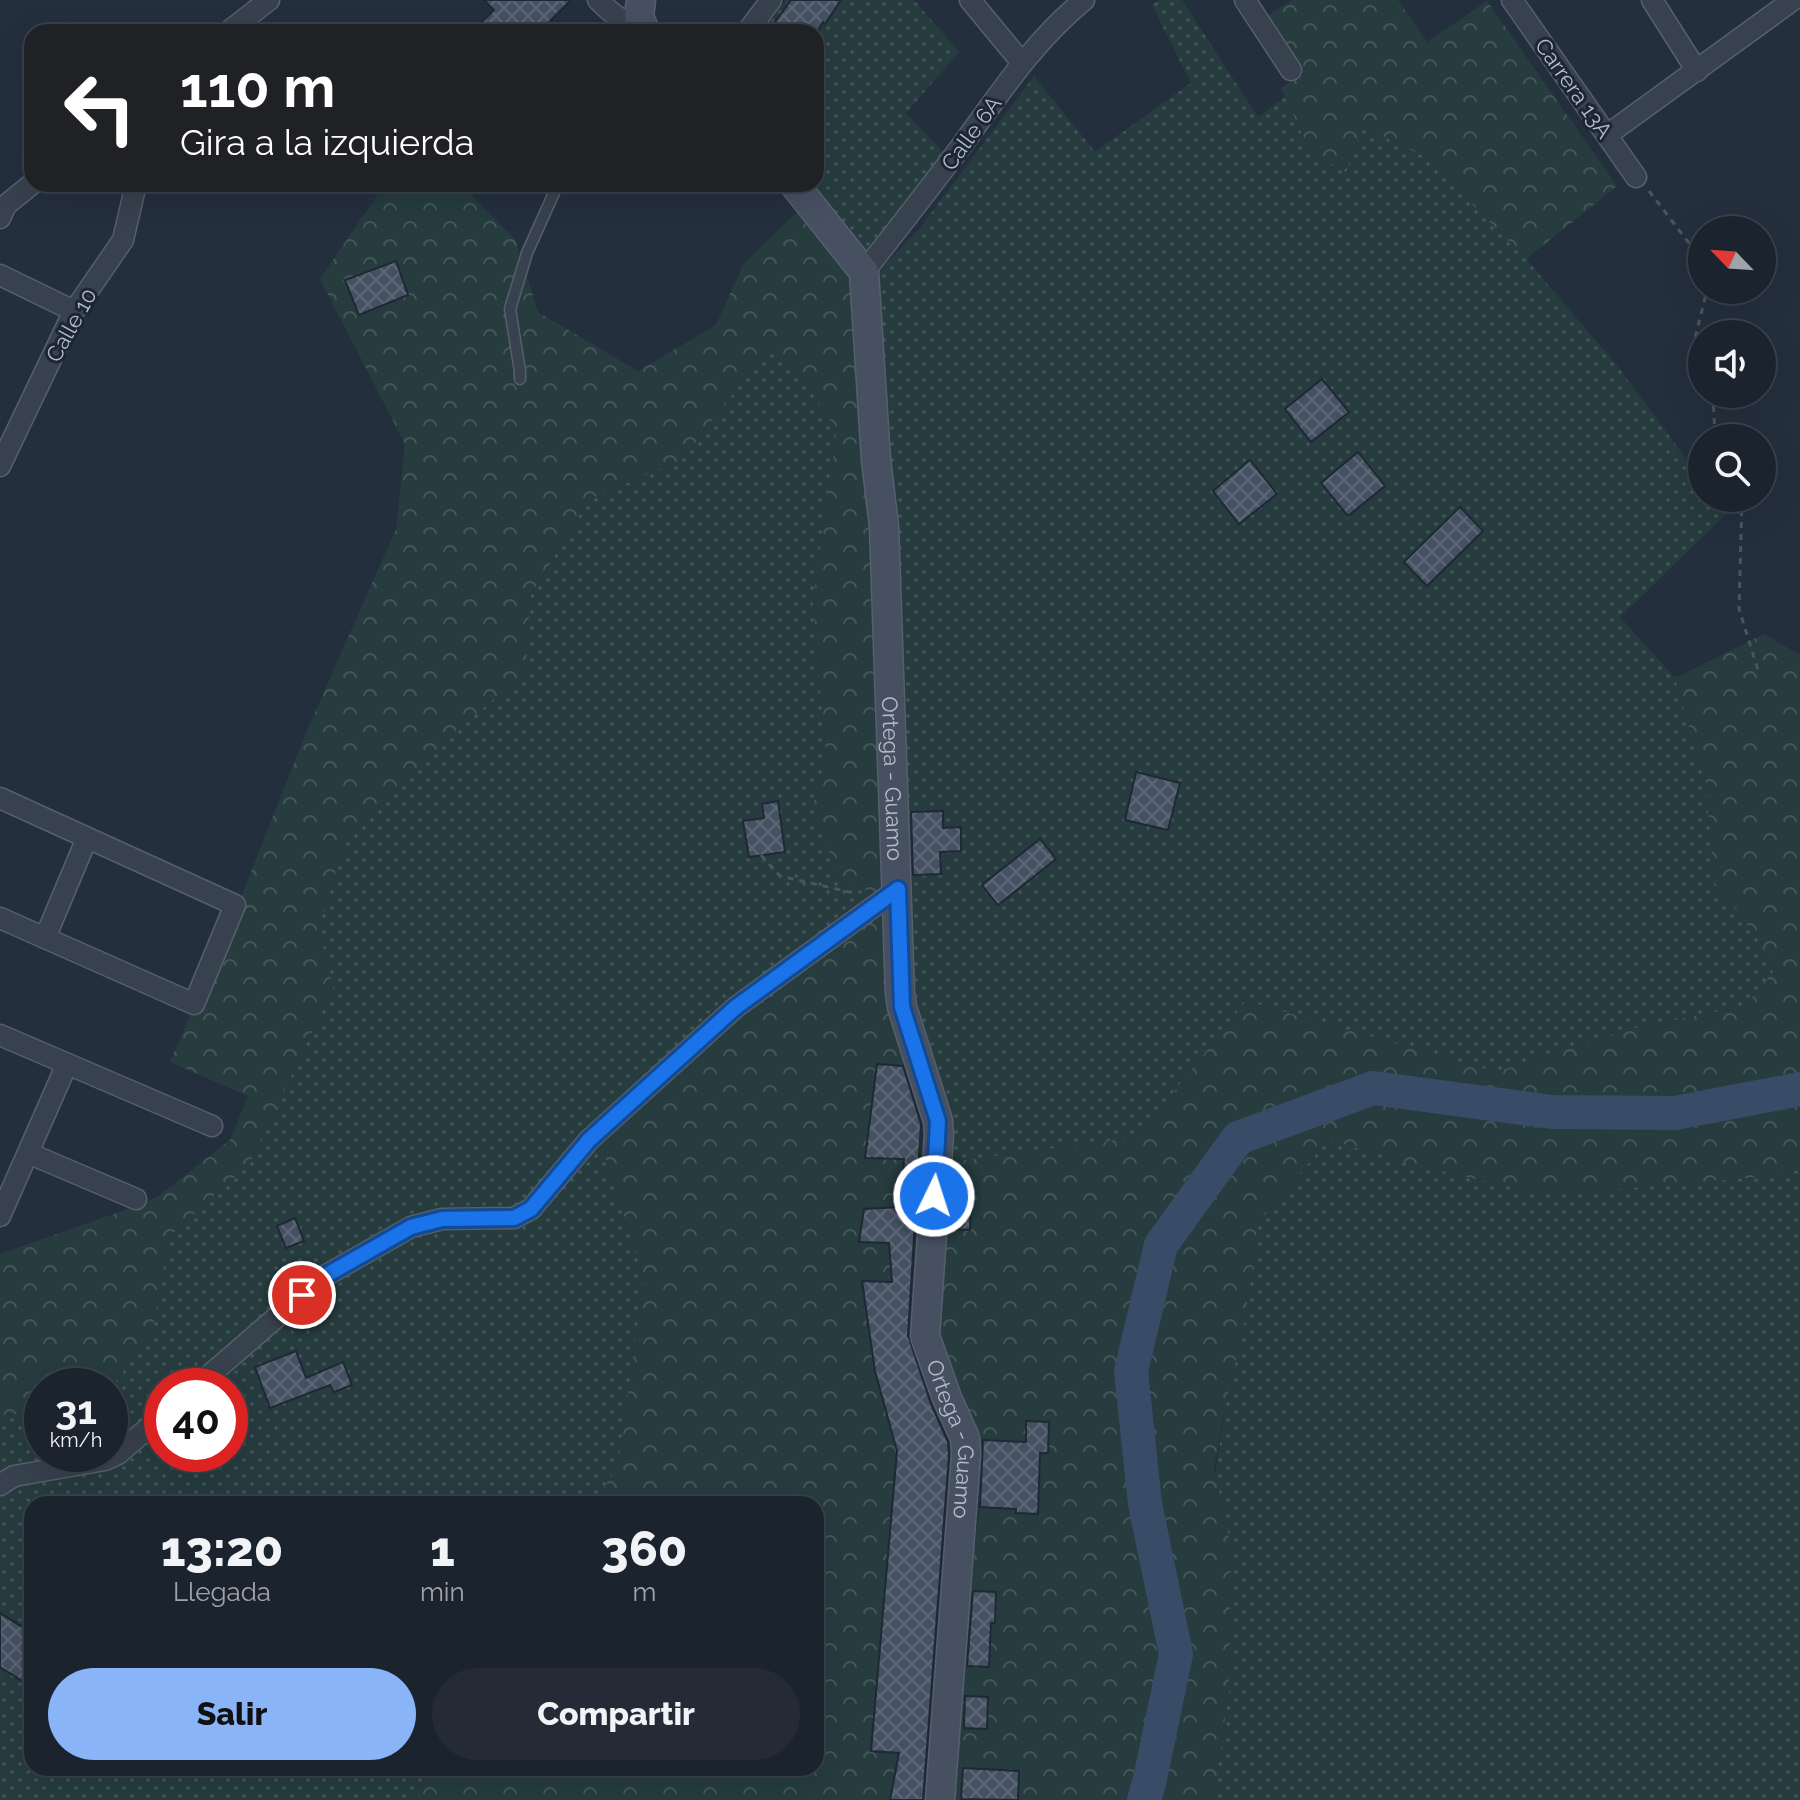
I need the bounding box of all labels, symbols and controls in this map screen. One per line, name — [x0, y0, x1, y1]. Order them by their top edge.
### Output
street label: Carrera 13A — [1530, 33, 1618, 143]
text: 110 m — [180, 54, 335, 120]
icon: left — [48, 56, 152, 160]
street label: Calle 6A — [935, 91, 1007, 175]
text: Gira a la izquierda — [180, 121, 474, 163]
north arrow — [1688, 216, 1776, 304]
map controls — [1688, 216, 1776, 512]
street label: Calle 10 — [40, 284, 102, 366]
button: sound — [1688, 320, 1776, 408]
button: search — [1688, 424, 1776, 512]
street label: Ortega - Guamo — [877, 696, 908, 861]
position arrow — [892, 1154, 976, 1238]
pin — [268, 1261, 336, 1329]
icon: arrive — [280, 1273, 324, 1317]
street label: Ortega - Guamo — [921, 1356, 979, 1520]
speed limit sign: 40 — [144, 1368, 248, 1472]
text: 31 — [55, 1386, 97, 1433]
text: km/h — [50, 1428, 102, 1452]
text: 13:20 — [161, 1521, 283, 1577]
text: 1 — [430, 1521, 455, 1577]
text: 360 — [601, 1521, 687, 1577]
text: Llegada — [173, 1577, 271, 1607]
text: min — [420, 1577, 465, 1607]
text: m — [632, 1577, 656, 1607]
button: Salir — [48, 1668, 416, 1760]
button: Compartir — [432, 1668, 800, 1760]

